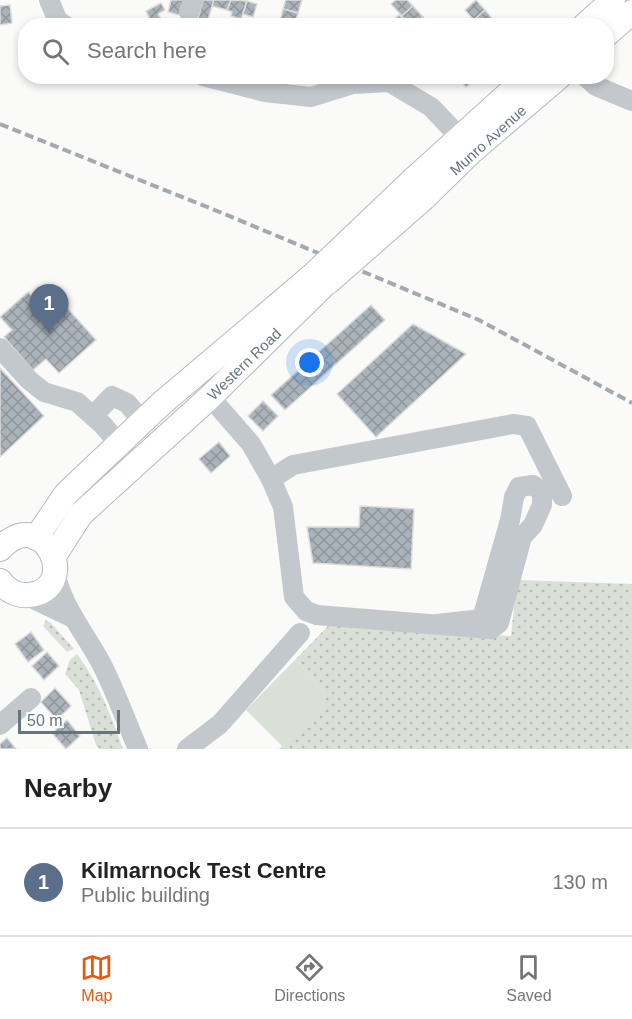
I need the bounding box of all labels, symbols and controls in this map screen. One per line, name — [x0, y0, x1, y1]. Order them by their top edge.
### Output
search box — [18, 18, 614, 84]
icon: search — [39, 35, 72, 68]
text: Search here — [87, 38, 207, 63]
street label: Munro Avenue — [446, 101, 530, 179]
pin: 1 — [29, 284, 68, 334]
street label: Western Road — [204, 325, 284, 403]
your location — [295, 348, 324, 377]
scale bar — [18, 707, 120, 734]
text: 50 m — [27, 712, 63, 729]
text: Nearby — [24, 773, 112, 803]
text: Kilmarnock Test Centre — [81, 858, 326, 883]
text: 1 — [38, 871, 49, 893]
text: 130 m — [552, 871, 608, 893]
text: Public building — [81, 884, 210, 906]
tab: Map — [80, 951, 113, 1005]
tab: Directions — [274, 951, 345, 1005]
tab: Saved — [506, 951, 552, 1005]

